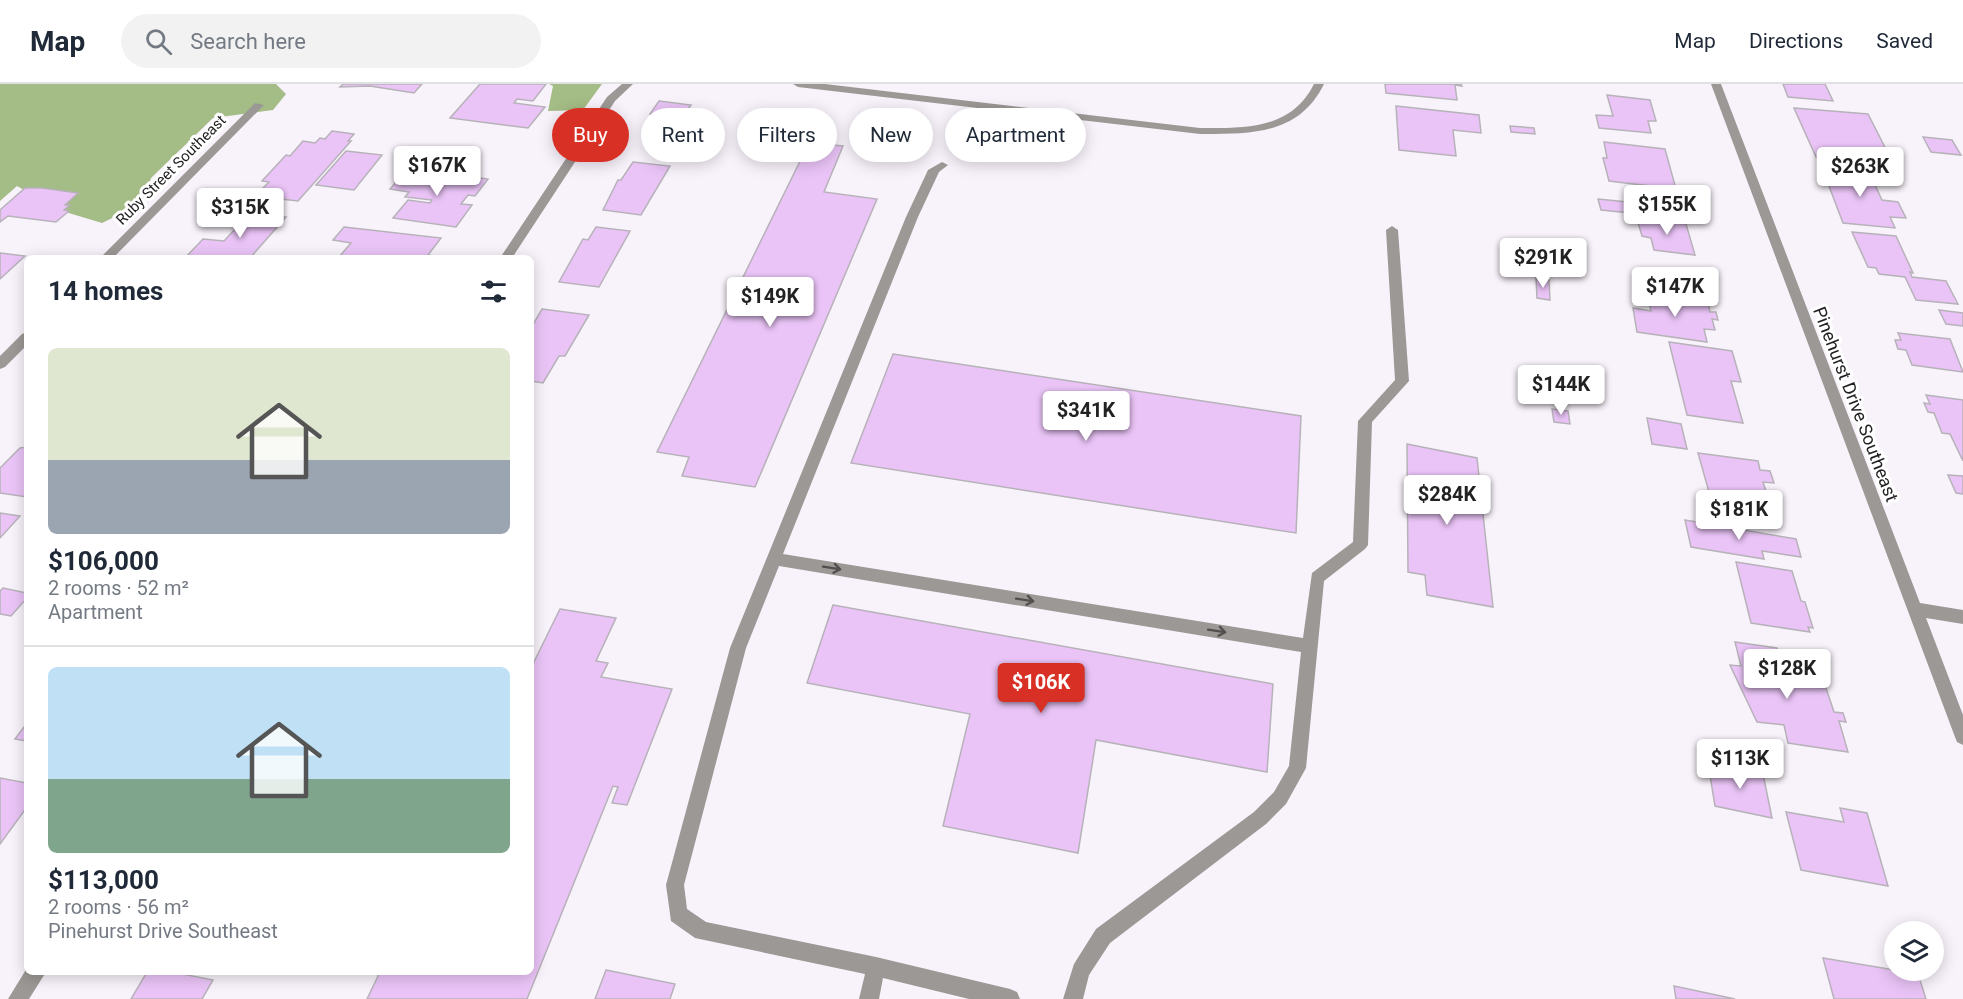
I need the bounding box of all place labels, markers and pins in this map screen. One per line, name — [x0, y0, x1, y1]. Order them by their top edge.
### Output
pin: $167K — [395, 146, 479, 197]
pin: $263K — [1818, 147, 1902, 198]
pin: $155K — [1625, 185, 1709, 236]
pin: $315K — [198, 188, 282, 239]
pin: $291K — [1501, 238, 1585, 289]
pin: $147K — [1633, 267, 1717, 318]
pin: $149K — [728, 277, 812, 328]
pin: $144K — [1519, 365, 1603, 416]
pin: $341K — [1044, 391, 1128, 442]
pin: $284K — [1405, 475, 1489, 526]
pin: $181K — [1697, 490, 1781, 541]
pin: $128K — [1745, 649, 1829, 700]
pin: $106K — [999, 663, 1083, 714]
pin: $113K — [1698, 739, 1782, 790]

